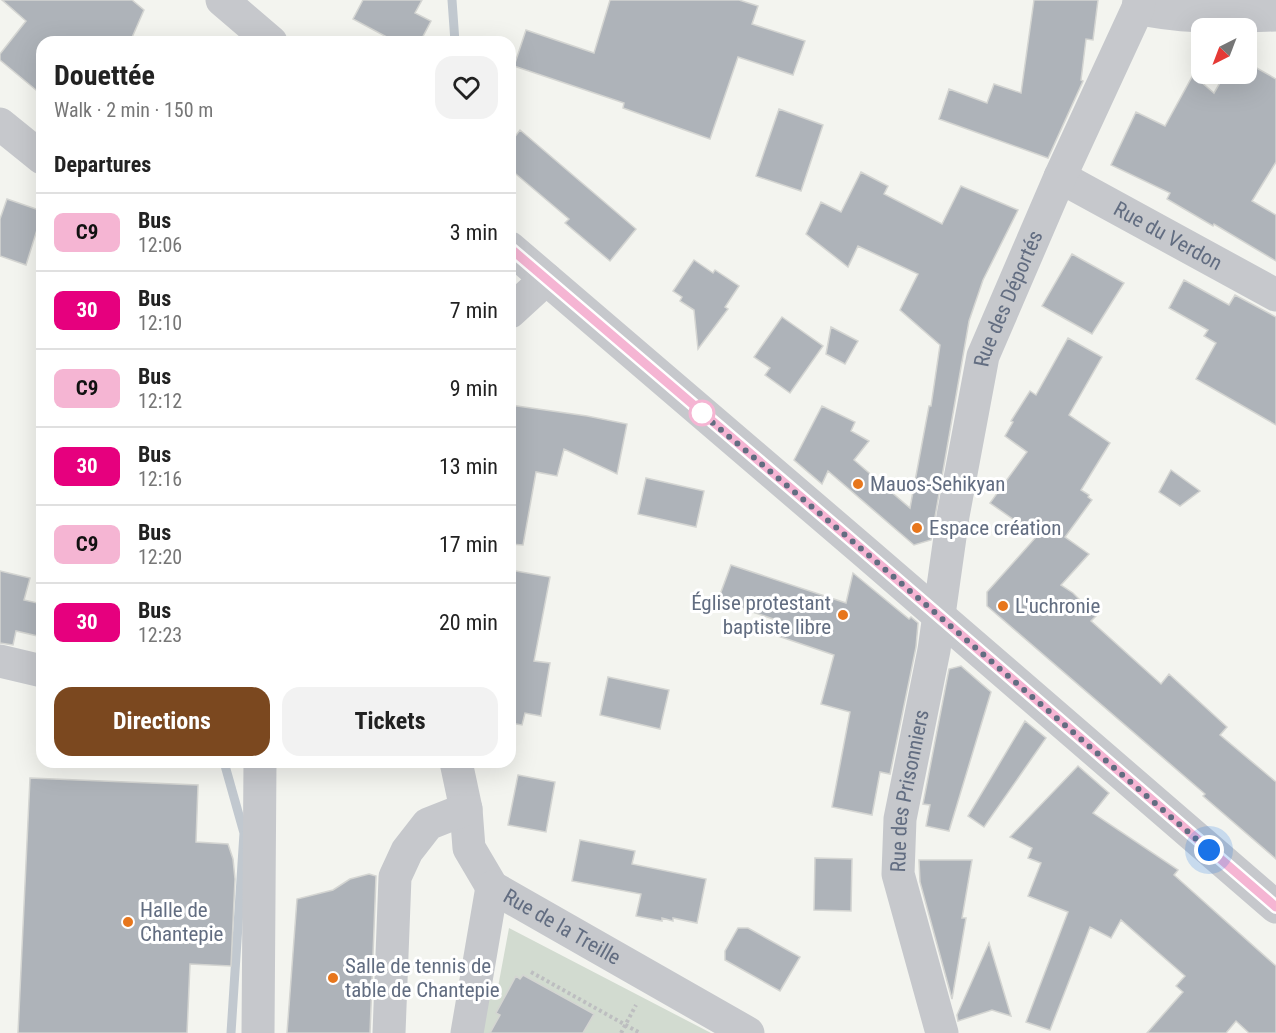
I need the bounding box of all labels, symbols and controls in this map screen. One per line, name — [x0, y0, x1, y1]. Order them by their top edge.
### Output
north arrow — [1191, 18, 1257, 84]
map controls — [1191, 18, 1257, 84]
button: heart — [435, 56, 498, 119]
text: Douettée — [54, 59, 155, 92]
text: Walk · 2 min · 150 m — [54, 98, 213, 122]
text: Departures — [54, 152, 151, 177]
street label: Rue du Verdon — [1110, 197, 1226, 275]
text: Bus — [138, 208, 171, 233]
text: C9 — [76, 220, 98, 244]
text: 3 min — [450, 220, 498, 245]
street label: Rue des Déportés — [969, 227, 1048, 369]
text: 12:06 — [138, 233, 182, 257]
text: Bus — [138, 286, 171, 311]
text: 30 — [76, 298, 98, 322]
text: 7 min — [450, 298, 498, 323]
text: 12:10 — [138, 311, 182, 335]
text: Bus — [138, 364, 171, 389]
text: C9 — [76, 376, 98, 400]
text: 9 min — [450, 376, 498, 401]
text: 12:12 — [138, 389, 182, 413]
unlabelled marker — [689, 400, 715, 426]
text: Bus — [138, 442, 171, 467]
text: 30 — [76, 454, 98, 478]
text: 13 min — [439, 454, 498, 479]
text: 12:16 — [138, 467, 182, 491]
place label: Mauos-Sehikyan — [870, 472, 1005, 496]
marker: Mauos-Sehikyan — [851, 477, 865, 491]
place label: Espace création — [929, 516, 1061, 540]
text: Bus — [138, 520, 171, 545]
marker: Espace création — [910, 521, 924, 535]
text: C9 — [76, 532, 98, 556]
text: 17 min — [439, 532, 498, 557]
text: 12:20 — [138, 545, 182, 569]
place label: Église protestant baptiste libre — [691, 591, 831, 639]
place label: L'uchronie — [1015, 594, 1100, 618]
text: Bus — [138, 598, 171, 623]
marker: L'uchronie — [996, 599, 1010, 613]
marker: Église protestant baptiste libre — [836, 608, 850, 622]
text: 30 — [76, 610, 98, 634]
text: 20 min — [439, 610, 498, 635]
text: 12:23 — [138, 623, 182, 647]
button: Directions — [54, 687, 270, 756]
button: Tickets — [282, 687, 498, 756]
street label: Rue des Prisonniers — [886, 708, 934, 873]
your location — [1194, 835, 1224, 865]
street label: Rue de la Treille — [499, 884, 625, 970]
place label: Halle de Chantepie — [140, 898, 224, 946]
marker: Halle de Chantepie — [121, 915, 135, 929]
place label: Salle de tennis de table de Chantepie — [345, 954, 500, 1002]
marker: Salle de tennis de table de Chantepie — [326, 971, 340, 985]

